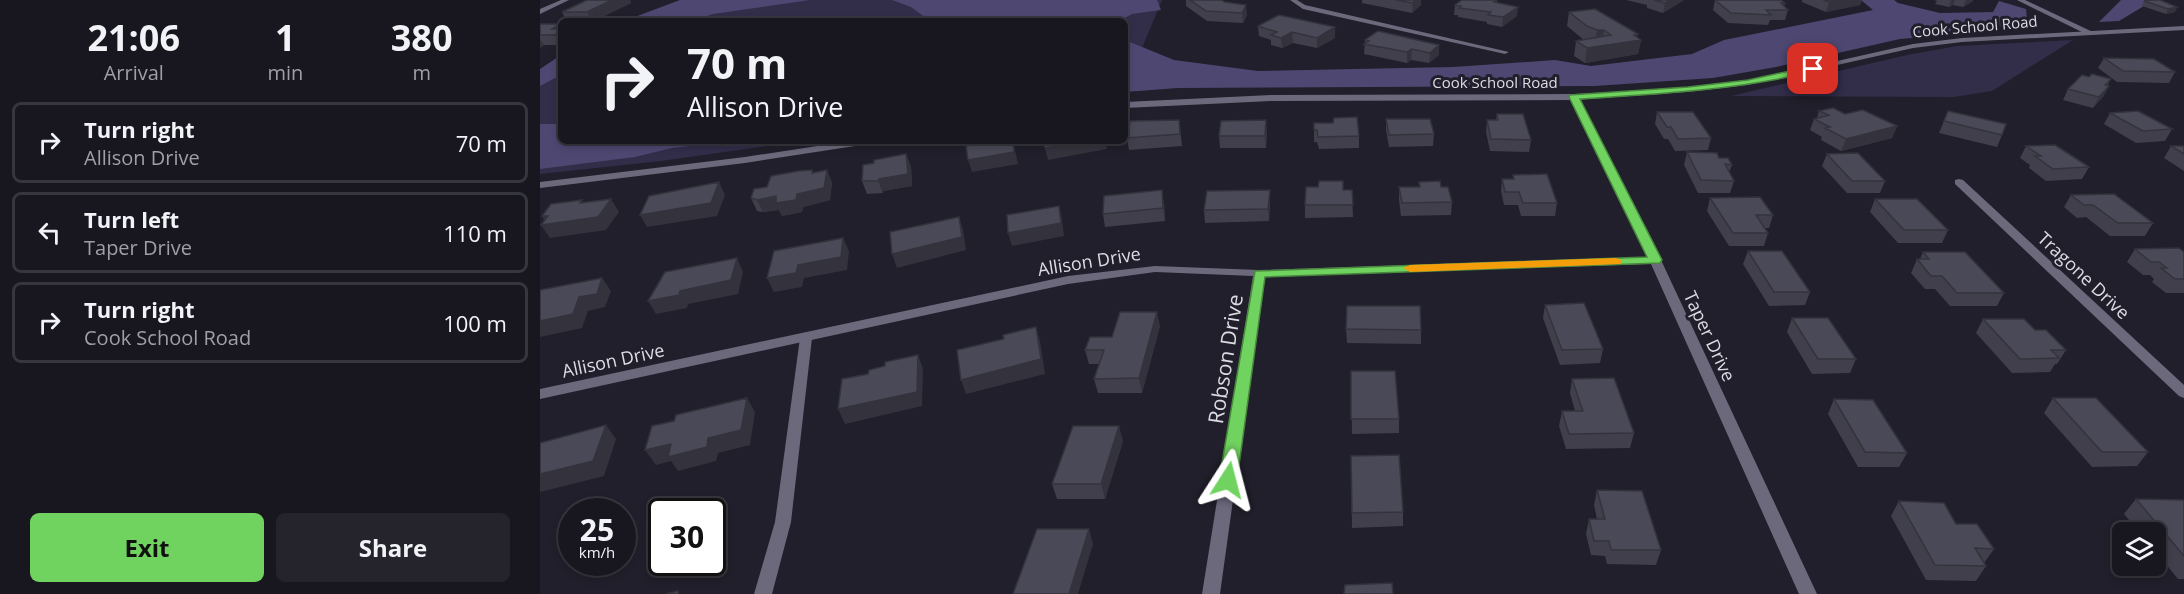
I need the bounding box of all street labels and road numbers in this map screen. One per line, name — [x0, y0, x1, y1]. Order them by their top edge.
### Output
street label: Cook School Road — [1912, 11, 2038, 41]
street label: Cook School Road — [1432, 72, 1558, 92]
street label: Tragone Drive — [2033, 226, 2135, 324]
street label: Allison Drive — [1036, 241, 1142, 281]
street label: Taper Drive — [1679, 287, 1741, 385]
street label: Robson Drive — [1201, 292, 1249, 426]
street label: Allison Drive — [560, 337, 666, 383]

